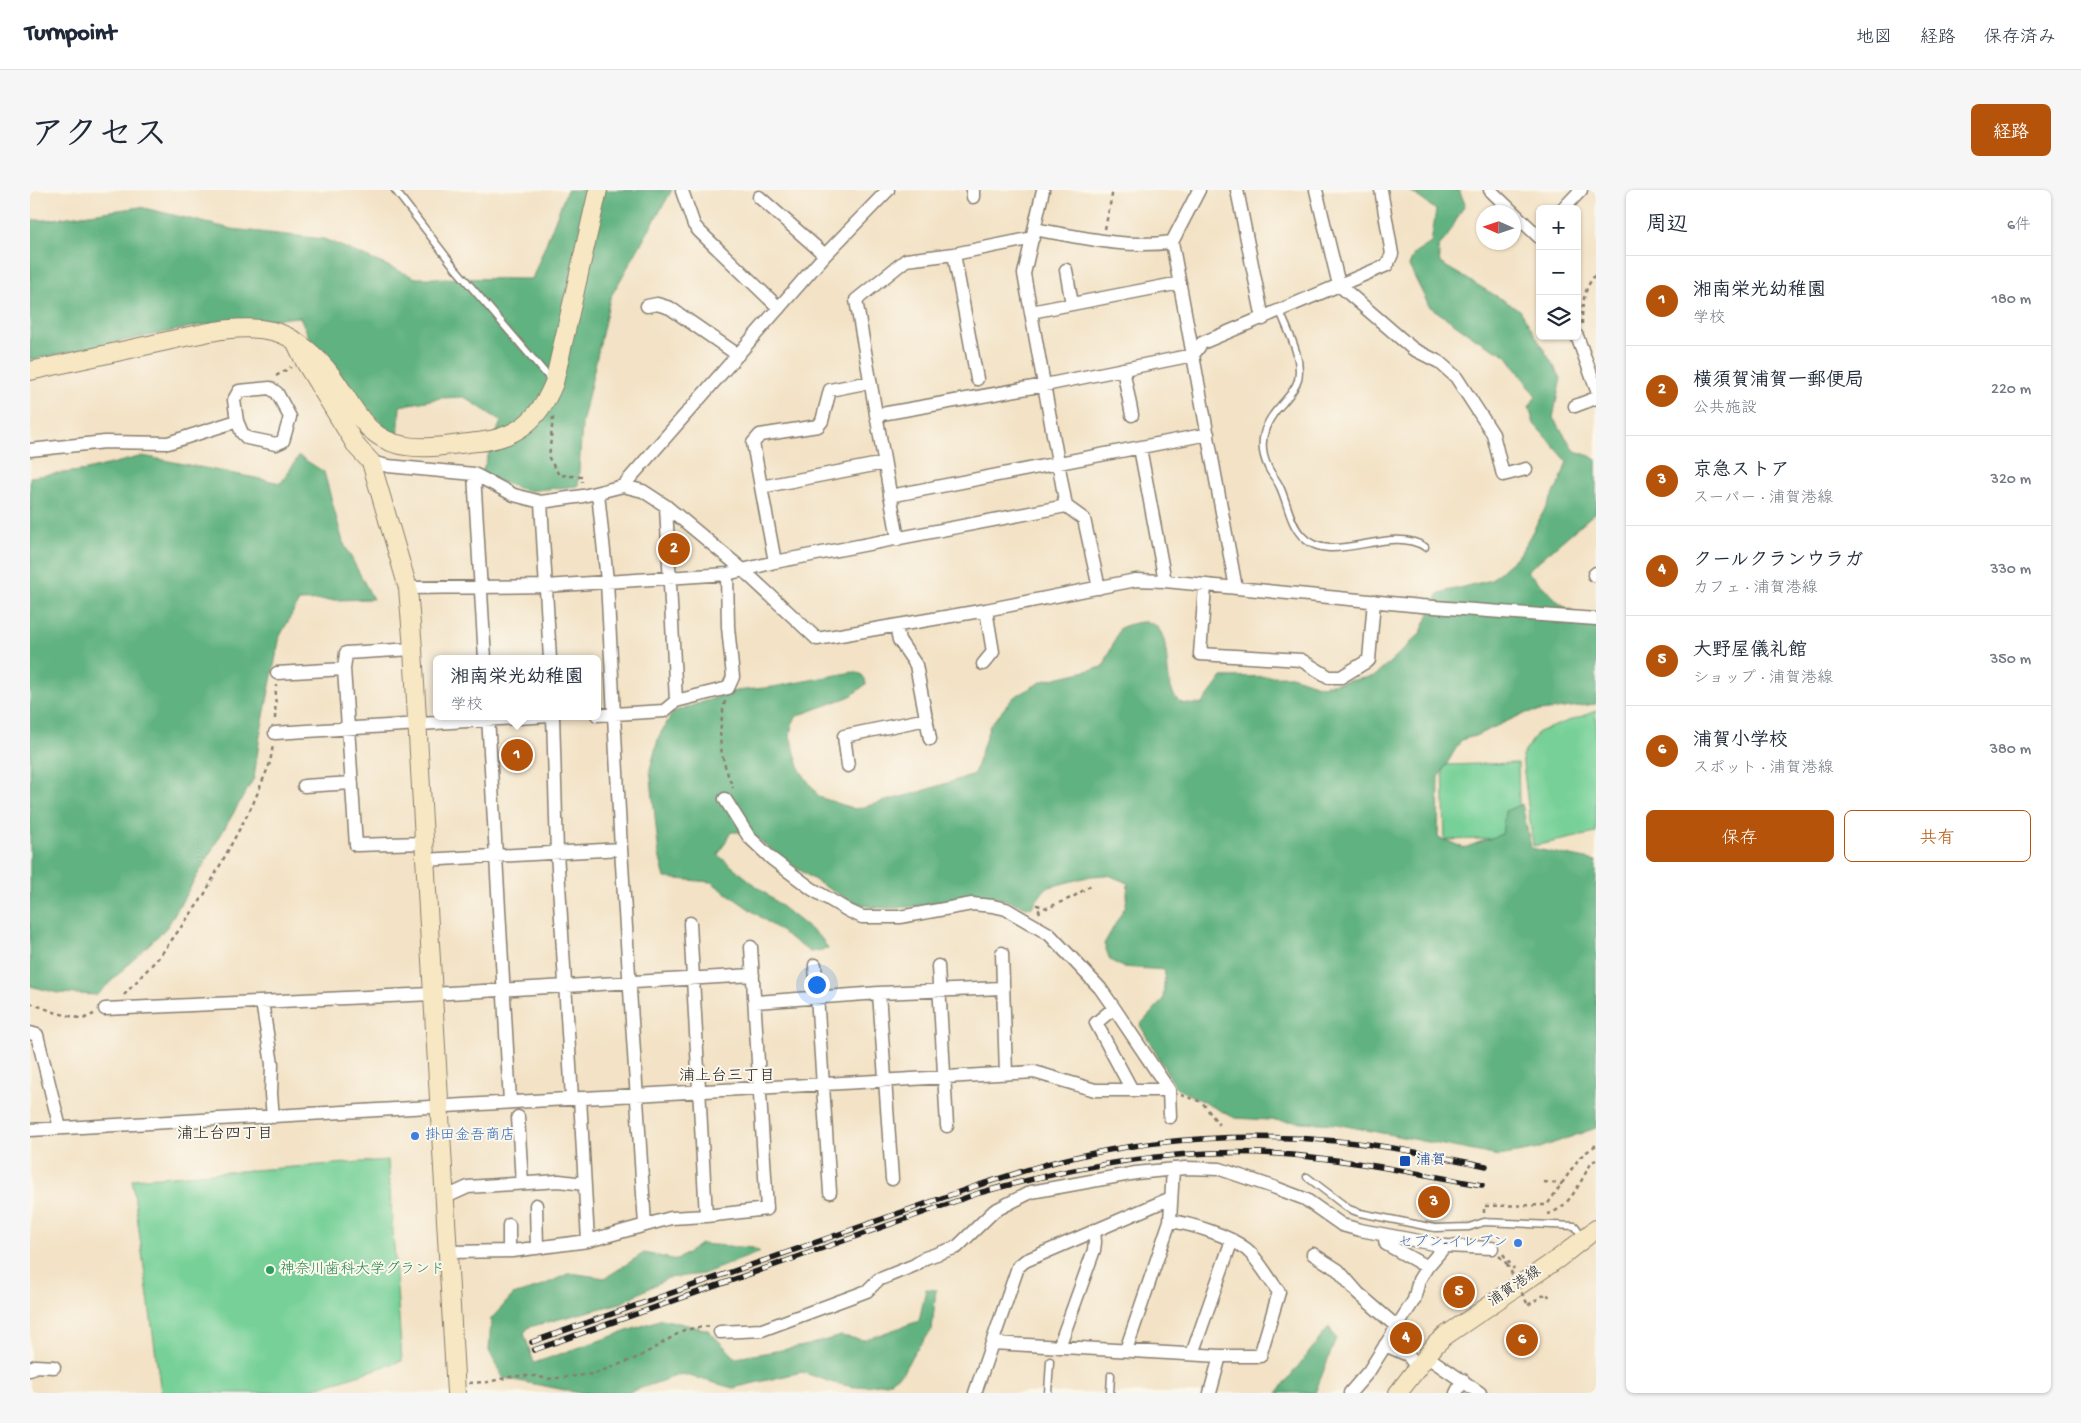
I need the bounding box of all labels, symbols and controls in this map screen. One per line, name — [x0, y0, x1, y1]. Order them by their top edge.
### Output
text: Turnpoint — [25, 20, 116, 49]
text: 地図 — [1856, 28, 1892, 49]
text: 経路 — [1920, 28, 1956, 49]
text: 保存済み — [1984, 28, 2056, 49]
button: 経路 — [1971, 104, 2051, 156]
text: アクセス — [30, 117, 168, 158]
north arrow — [1476, 205, 1521, 250]
map controls — [1536, 205, 1581, 340]
button: + — [1536, 205, 1581, 250]
text: 周辺 — [1646, 214, 1688, 239]
text: 6件 — [2007, 217, 2031, 236]
button: − — [1536, 250, 1581, 295]
text: 湘南栄光幼稚園 — [1693, 280, 1826, 303]
text: 1 — [1659, 291, 1665, 310]
text: 180 m — [1992, 291, 2031, 310]
button: layers — [1536, 295, 1581, 340]
text: 学校 — [1693, 310, 1725, 329]
text: 横須賀浦賀一郵便局 — [1693, 370, 1864, 393]
text: 2 — [1658, 381, 1666, 400]
text: 220 m — [1991, 381, 2031, 400]
text: 公共施設 — [1693, 400, 1757, 419]
text: 京急ストア — [1693, 460, 1790, 483]
text: 3 — [1658, 471, 1666, 490]
text: 320 m — [1991, 471, 2031, 490]
text: スーパー · 浦賀港線 — [1693, 490, 1833, 509]
pin: 2 — [658, 530, 690, 568]
text: クールクランウラガ — [1693, 550, 1863, 573]
text: 4 — [1658, 561, 1666, 580]
text: 330 m — [1990, 561, 2031, 580]
text: カフェ · 浦賀港線 — [1693, 580, 1818, 599]
text: 大野屋儀礼館 — [1693, 640, 1807, 663]
text: 5 — [1658, 651, 1666, 670]
text: 350 m — [1990, 651, 2031, 670]
popup — [433, 655, 601, 720]
text: 湘南栄光幼稚園 — [450, 667, 584, 690]
text: ショップ · 浦賀港線 — [1693, 670, 1833, 689]
text: 学校 — [450, 697, 483, 716]
text: 浦賀小学校 — [1693, 730, 1788, 753]
pin: 1 — [501, 736, 533, 774]
text: 6 — [1658, 741, 1666, 760]
text: 380 m — [1990, 741, 2031, 760]
text: スポット · 浦賀港線 — [1693, 760, 1834, 779]
button: 保存 — [1646, 810, 1834, 862]
button: 共有 — [1844, 810, 2031, 862]
your location — [804, 972, 830, 998]
district label: 浦上台三丁目 — [679, 1066, 775, 1087]
district label: 浦上台四丁目 — [177, 1124, 273, 1145]
place label: 掛田金吾商店 — [425, 1126, 515, 1145]
marker: 掛田金吾商店 — [409, 1130, 421, 1142]
place label: 浦賀 — [1416, 1151, 1446, 1170]
marker: 浦賀 — [1398, 1154, 1412, 1168]
pin: 3 — [1418, 1183, 1450, 1221]
place label: セブン-イレブン — [1398, 1234, 1508, 1252]
marker: セブン-イレブン — [1512, 1237, 1524, 1249]
place label: 神奈川歯科大学グランド — [280, 1260, 445, 1279]
street label: 浦賀港線 — [1485, 1262, 1545, 1311]
marker: 神奈川歯科大学グランド — [264, 1264, 276, 1276]
pin: 5 — [1443, 1273, 1475, 1311]
pin: 4 — [1390, 1319, 1422, 1357]
pin: 6 — [1506, 1321, 1538, 1359]

